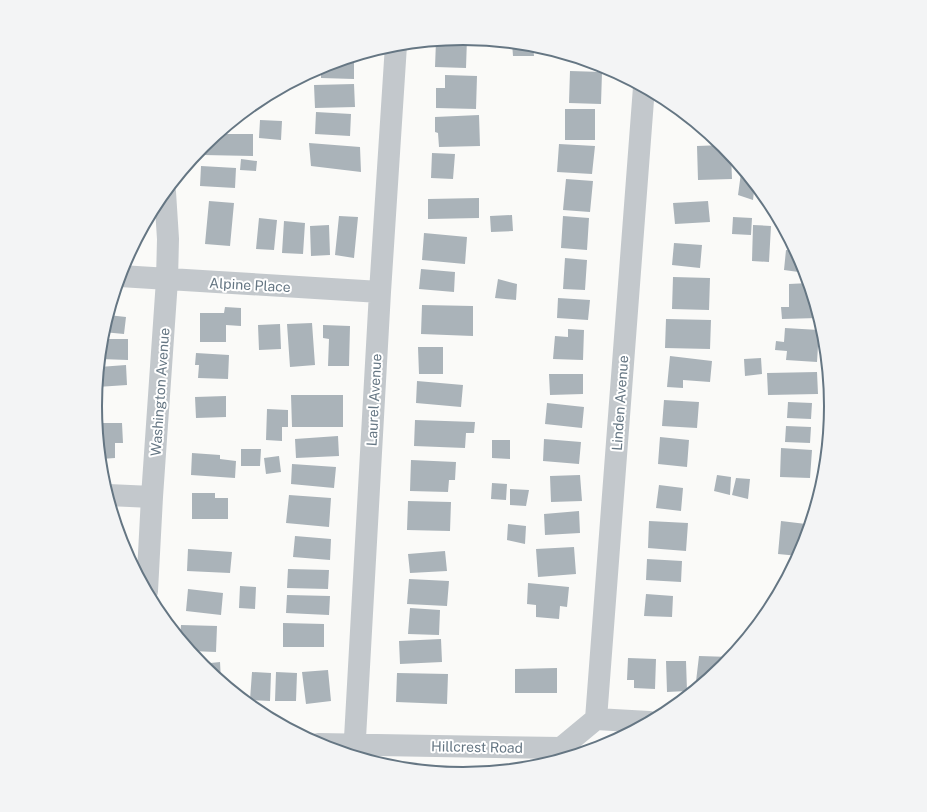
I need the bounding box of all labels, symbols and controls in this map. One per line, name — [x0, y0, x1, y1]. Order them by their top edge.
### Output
street label: Alpine Place — [209, 275, 291, 295]
street label: Washington Avenue — [148, 327, 172, 457]
street label: Laurel Avenue — [364, 353, 384, 447]
street label: Linden Avenue — [609, 355, 631, 451]
street label: Hillcrest Road — [431, 738, 523, 756]

